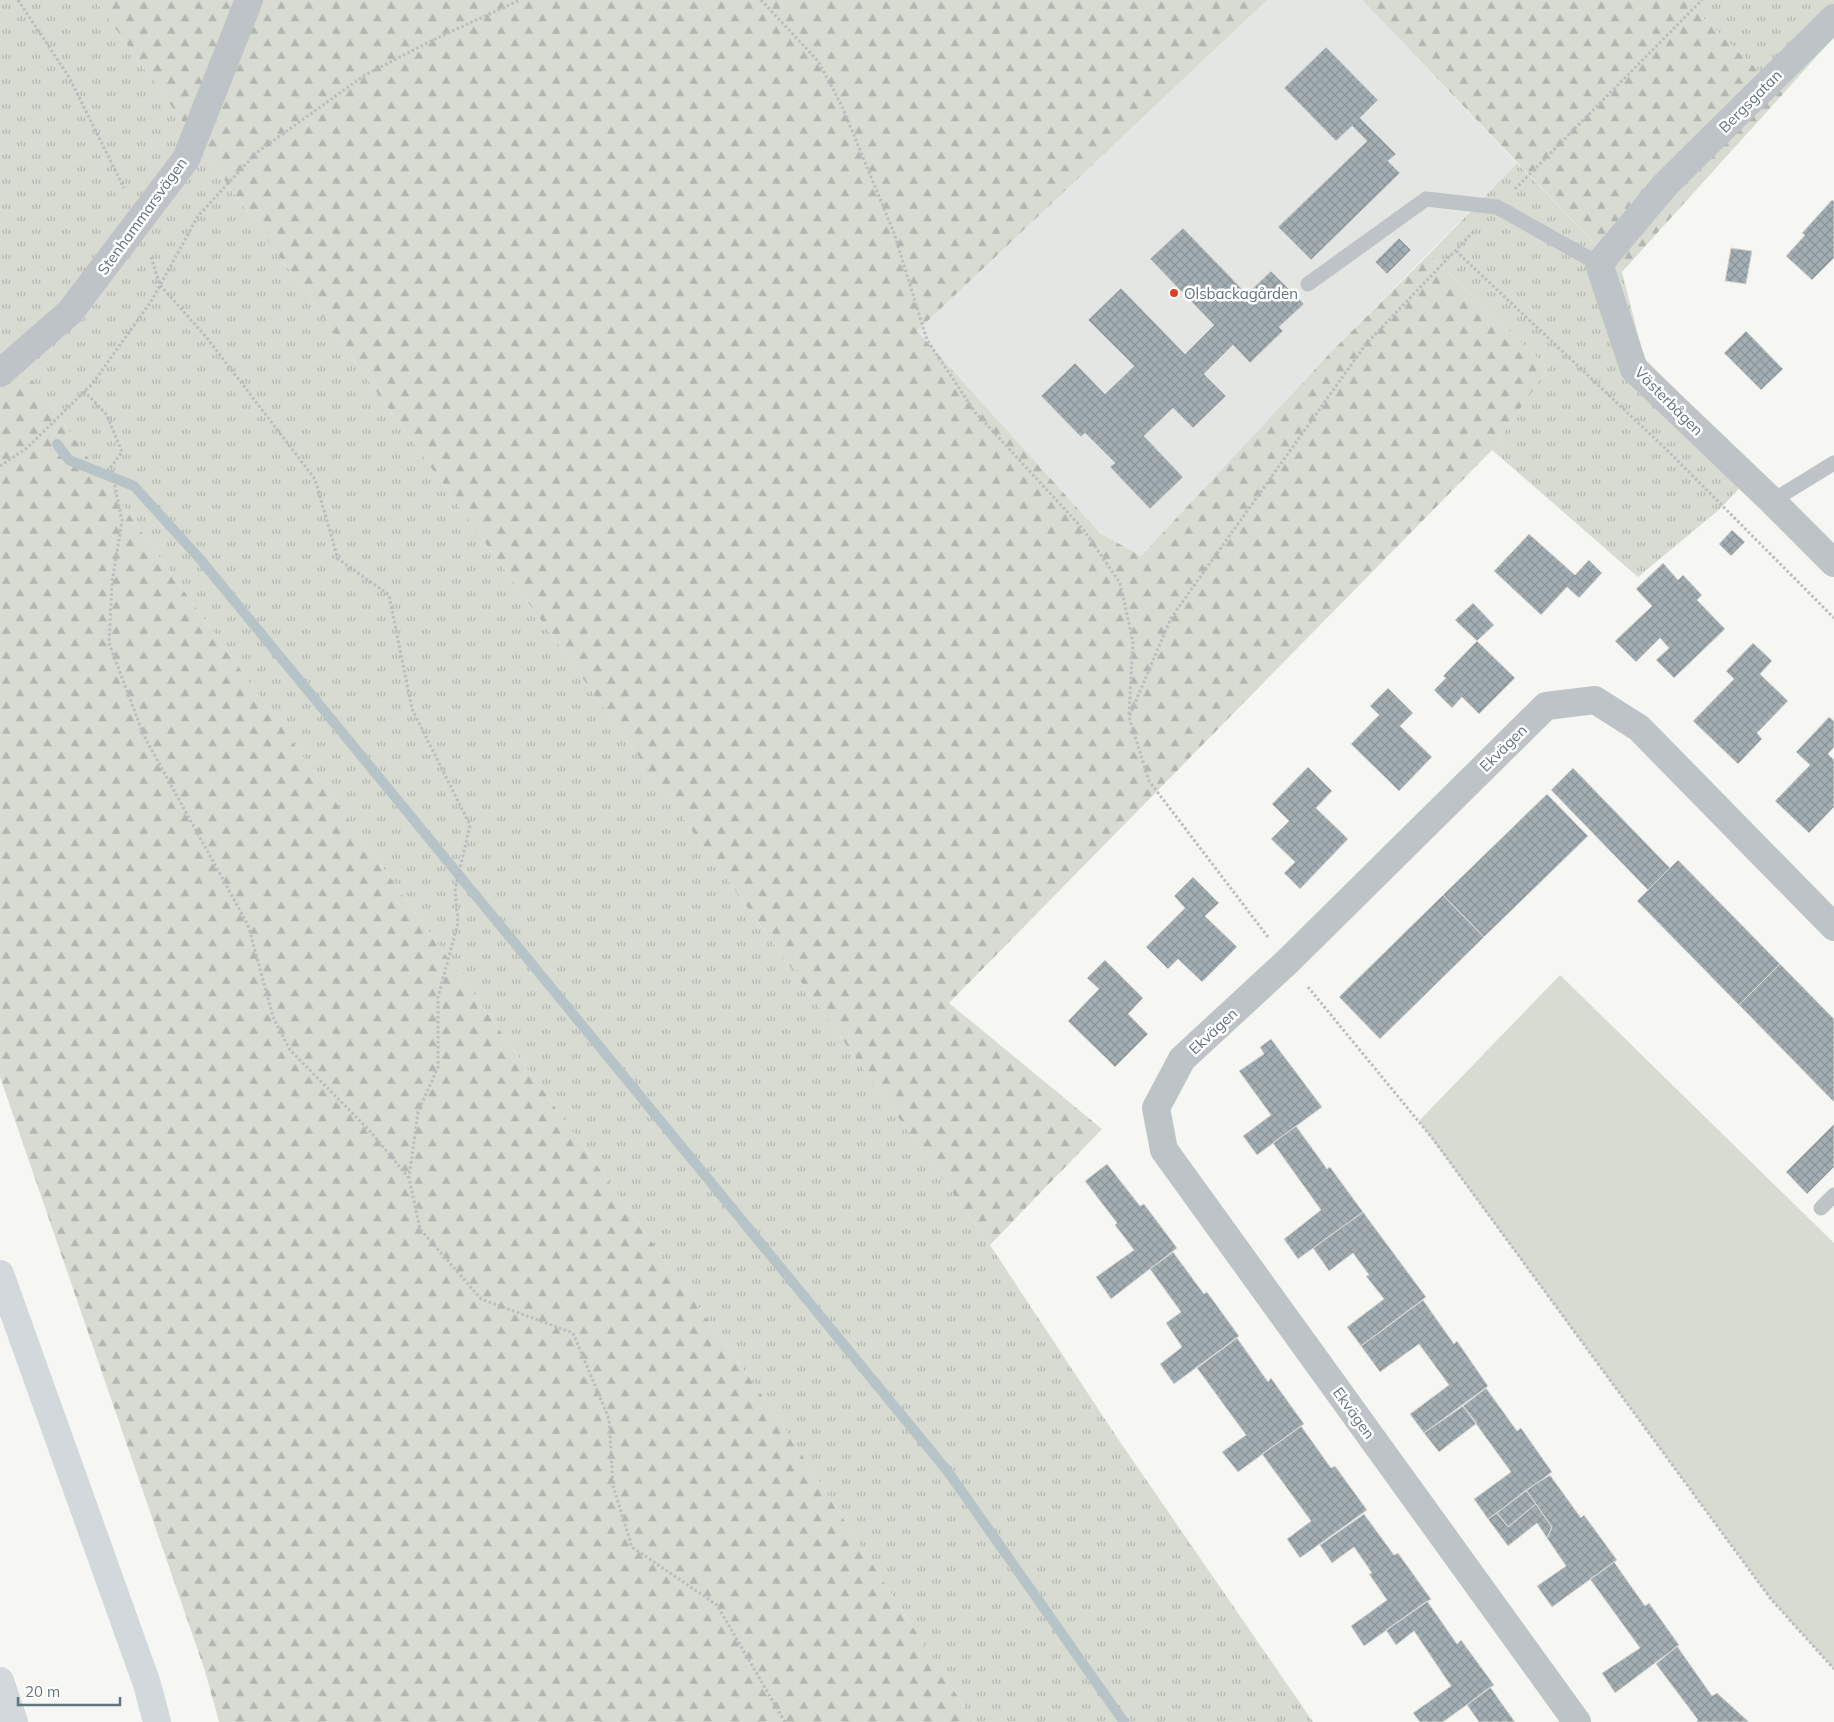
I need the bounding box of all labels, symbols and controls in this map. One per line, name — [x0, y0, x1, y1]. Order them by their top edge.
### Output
street label: Bergsgatan — [1715, 66, 1785, 136]
street label: Stenhammarsvägen — [93, 154, 191, 278]
place label: Olsbackagården — [1184, 284, 1298, 303]
marker: Olsbackagården — [1168, 287, 1180, 299]
street label: Västerbågen — [1631, 363, 1707, 439]
street label: Ekvägen — [1475, 720, 1531, 776]
street label: Ekvägen — [1185, 1004, 1241, 1058]
street label: Ekvägen — [1329, 1383, 1379, 1443]
scale bar — [18, 1674, 120, 1706]
text: 20 m — [25, 1682, 60, 1701]

